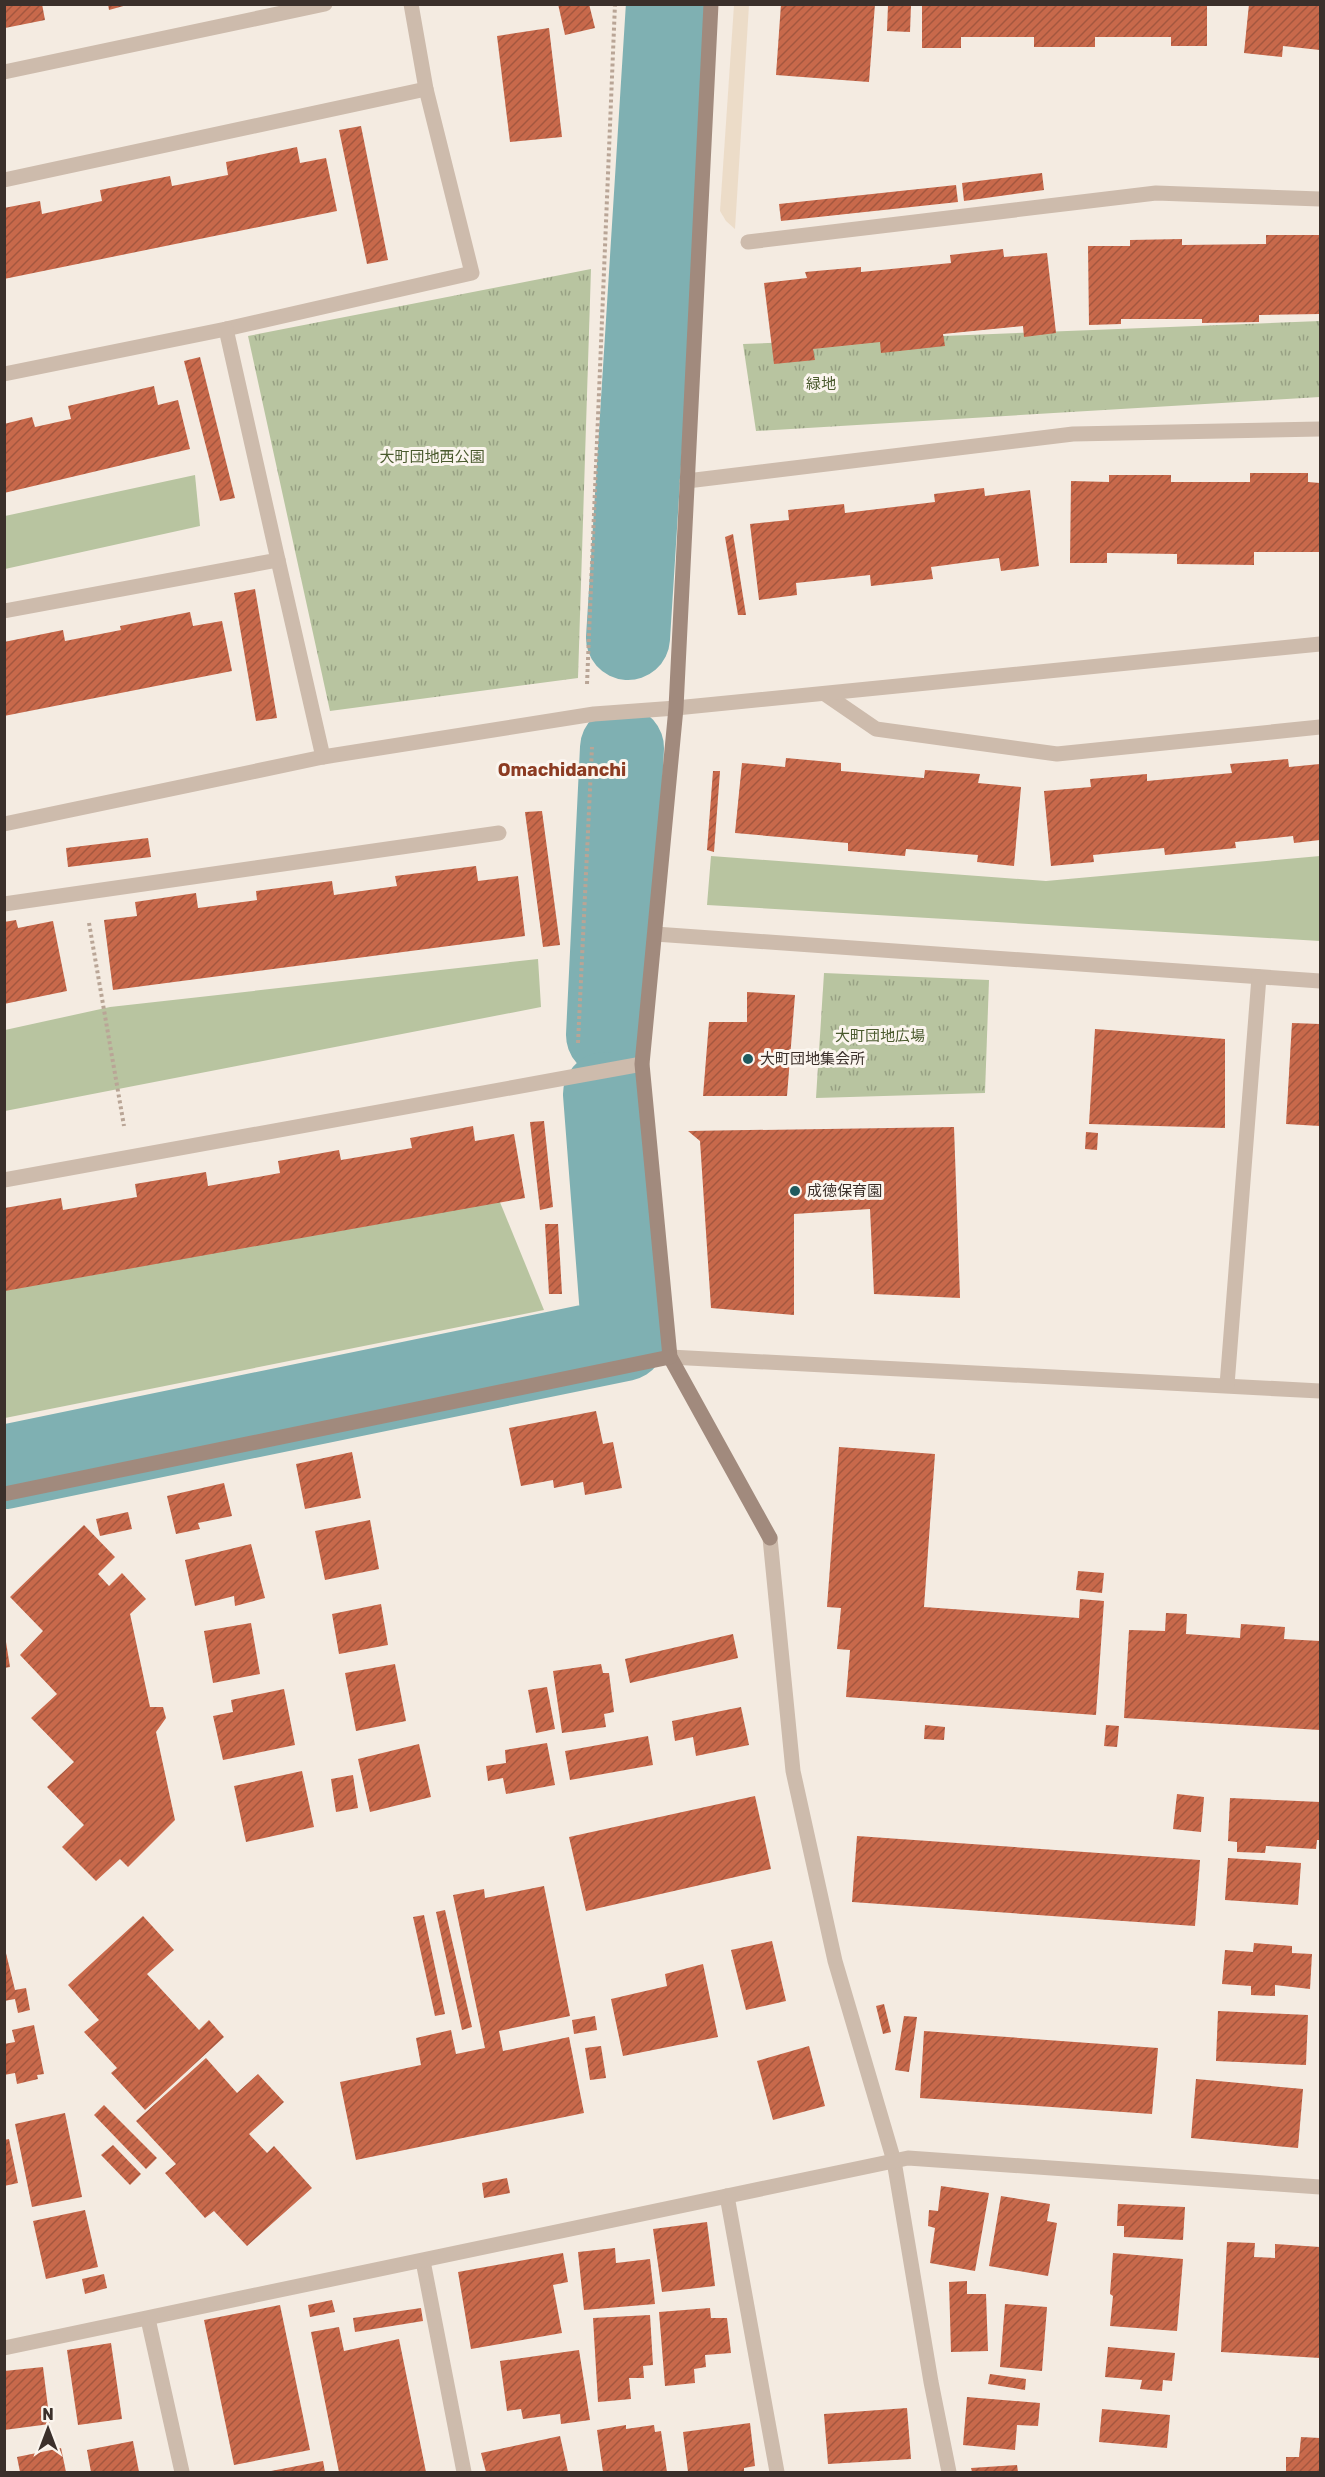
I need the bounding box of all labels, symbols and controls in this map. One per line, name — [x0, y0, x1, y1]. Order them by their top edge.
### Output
park label: 緑地 — [806, 375, 836, 393]
park label: 大町団地西公園 — [379, 448, 485, 466]
district label: Omachidanchi — [498, 759, 626, 781]
park label: 大町団地広場 — [835, 1027, 925, 1045]
place label: 大町団地集会所 — [760, 1050, 865, 1068]
marker: 大町団地集会所 — [741, 1052, 755, 1066]
place label: 成徳保育園 — [807, 1182, 882, 1200]
marker: 成徳保育園 — [788, 1184, 802, 1198]
north arrow — [18, 2399, 78, 2459]
text: N — [42, 2405, 54, 2424]

